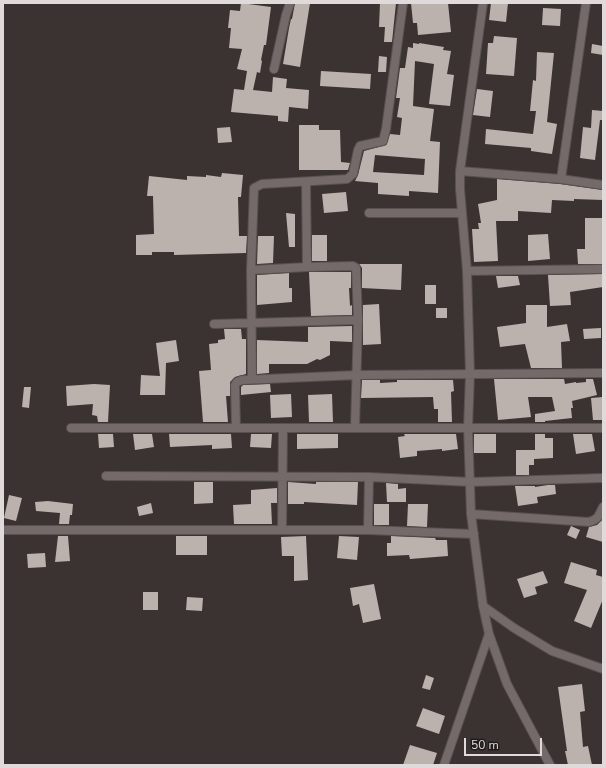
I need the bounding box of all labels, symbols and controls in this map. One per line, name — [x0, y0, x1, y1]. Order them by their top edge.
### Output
scale bar — [466, 730, 544, 756]
text: 50 m — [471, 737, 499, 753]

